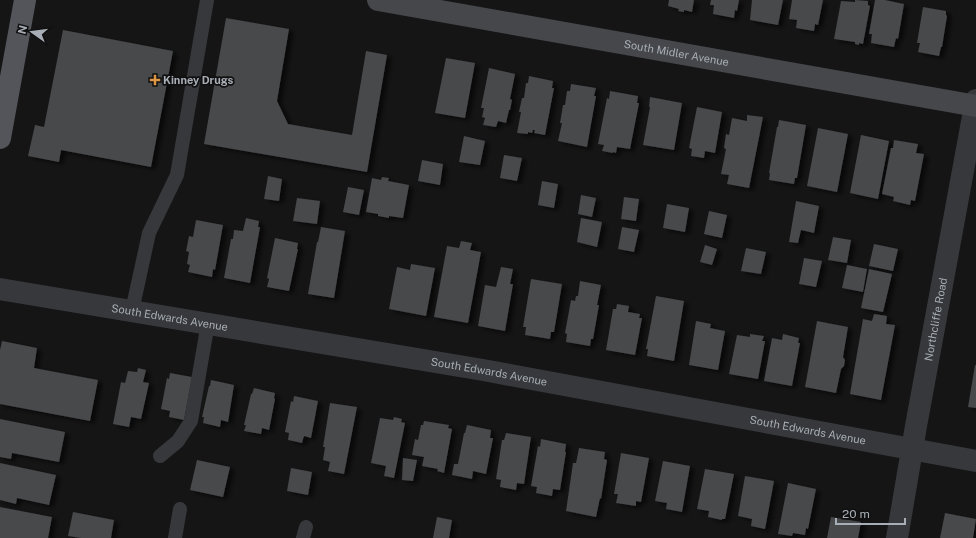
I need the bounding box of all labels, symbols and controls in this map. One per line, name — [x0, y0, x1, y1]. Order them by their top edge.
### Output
north arrow — [12, 12, 52, 52]
text: N — [15, 24, 29, 35]
street label: South Midler Avenue — [623, 38, 730, 68]
place label: Kinney Drugs — [163, 74, 233, 86]
marker: Kinney Drugs — [150, 75, 160, 85]
street label: Northcliffe Road — [922, 277, 949, 362]
street label: South Edwards Avenue — [110, 302, 229, 333]
street label: South Edwards Avenue — [430, 355, 548, 388]
street label: South Edwards Avenue — [749, 413, 867, 447]
scale bar — [836, 500, 905, 526]
text: 20 m — [842, 507, 870, 521]

